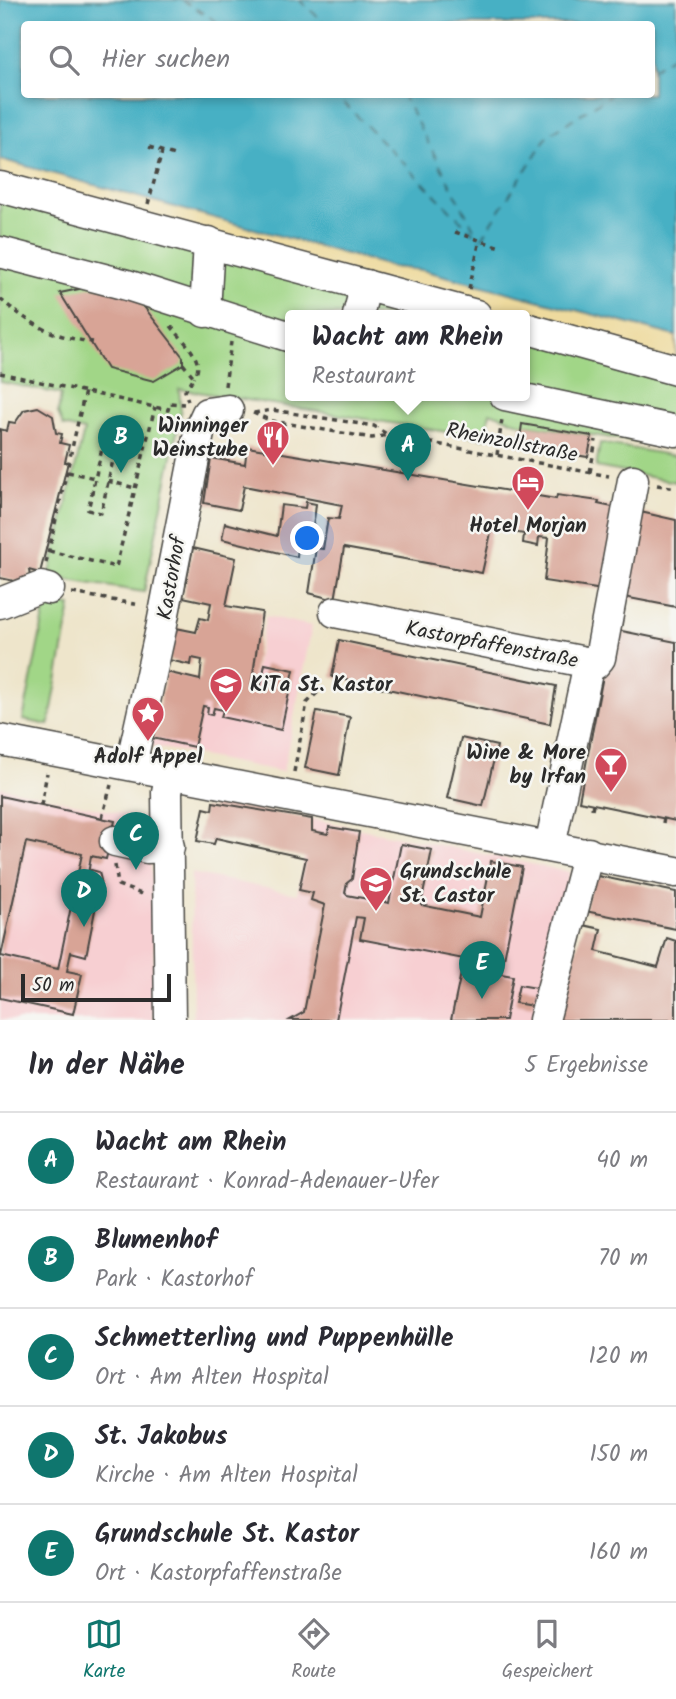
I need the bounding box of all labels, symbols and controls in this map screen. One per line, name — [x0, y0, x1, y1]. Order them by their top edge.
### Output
search box — [21, 21, 655, 98]
text: Hier suchen — [101, 39, 230, 81]
icon: search — [45, 41, 83, 79]
popup — [285, 310, 530, 401]
text: Wacht am Rhein — [312, 317, 503, 359]
text: Restaurant — [312, 359, 416, 395]
place label: Winninger Weinstube — [153, 410, 249, 467]
pin: B — [98, 415, 144, 473]
street label: Rheinzollstraße — [443, 415, 581, 473]
restaurant icon: Winninger Weinstube — [254, 418, 292, 467]
pin: A — [385, 423, 431, 481]
hotel icon: Hotel Morjan — [509, 463, 547, 512]
place label: Hotel Morjan — [469, 510, 587, 543]
your location — [290, 521, 324, 555]
street label: Kastorhof — [149, 532, 196, 623]
street label: Kastorpfaffenstraße — [402, 613, 582, 679]
school or university icon: KiTa St. Kastor — [207, 665, 245, 714]
place label: KiTa St. Kastor — [250, 669, 394, 702]
place icon: Adolf Appel — [129, 694, 167, 743]
place label: Wine & More by Irfan — [466, 737, 586, 794]
place label: Adolf Appel — [94, 741, 203, 774]
bar icon: Wine & More by Irfan — [592, 745, 630, 794]
pin: C — [113, 812, 159, 870]
place label: Grundschule St. Castor — [400, 856, 511, 913]
school or university icon: Grundschule St. Castor — [357, 864, 395, 913]
pin: D — [61, 869, 107, 927]
pin: E — [459, 941, 505, 999]
scale bar — [21, 971, 172, 1003]
text: 50 m — [32, 971, 74, 1001]
text: In der Nähe — [28, 1042, 185, 1090]
text: 5 Ergebnisse — [524, 1048, 648, 1084]
text: Wacht am Rhein — [95, 1122, 286, 1164]
text: A — [44, 1143, 58, 1179]
text: 40 m — [596, 1143, 648, 1179]
text: Restaurant · Konrad-Adenauer-Ufer — [95, 1164, 438, 1200]
text: Blumenhof — [95, 1220, 217, 1262]
text: B — [44, 1241, 58, 1277]
text: 70 m — [598, 1241, 648, 1277]
text: Park · Kastorhof — [95, 1262, 253, 1298]
text: Schmetterling und Puppenhülle — [95, 1318, 454, 1360]
text: C — [44, 1339, 58, 1375]
text: 120 m — [588, 1339, 648, 1375]
text: Ort · Am Alten Hospital — [95, 1360, 329, 1396]
text: St. Jakobus — [95, 1416, 227, 1458]
text: D — [43, 1437, 59, 1473]
text: 150 m — [589, 1437, 648, 1473]
text: Kirche · Am Alten Hospital — [95, 1458, 358, 1494]
text: Grundschule St. Kastor — [95, 1514, 359, 1556]
text: E — [45, 1535, 57, 1571]
text: 160 m — [589, 1535, 648, 1571]
text: Ort · Kastorpfaffenstraße — [95, 1556, 342, 1592]
tab: Karte — [83, 1615, 125, 1687]
tab: Route — [291, 1615, 336, 1687]
tab: Gespeichert — [502, 1615, 593, 1687]

